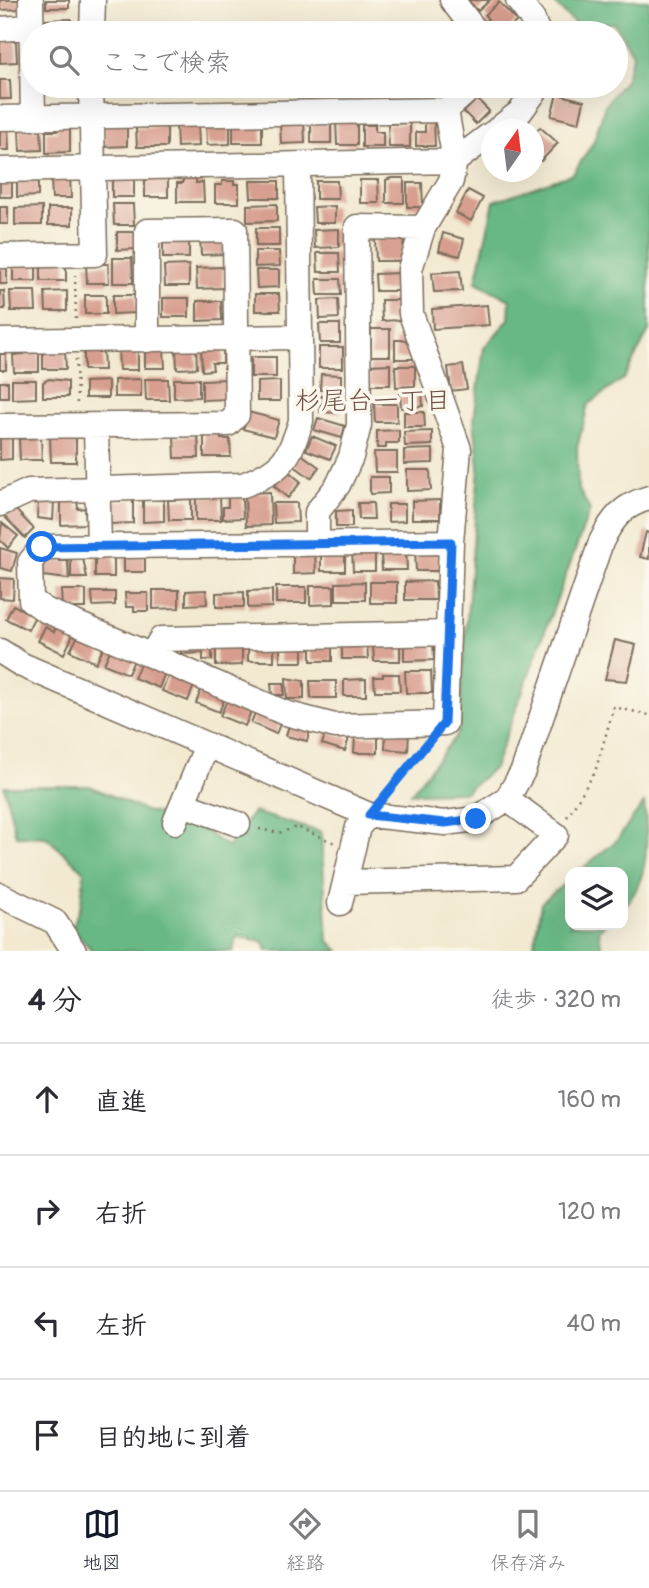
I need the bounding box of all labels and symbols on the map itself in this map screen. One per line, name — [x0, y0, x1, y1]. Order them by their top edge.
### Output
north arrow — [481, 119, 544, 182]
district label: 杉尾台一丁目 — [295, 385, 451, 417]
route start — [26, 531, 57, 562]
route end — [460, 803, 491, 834]

